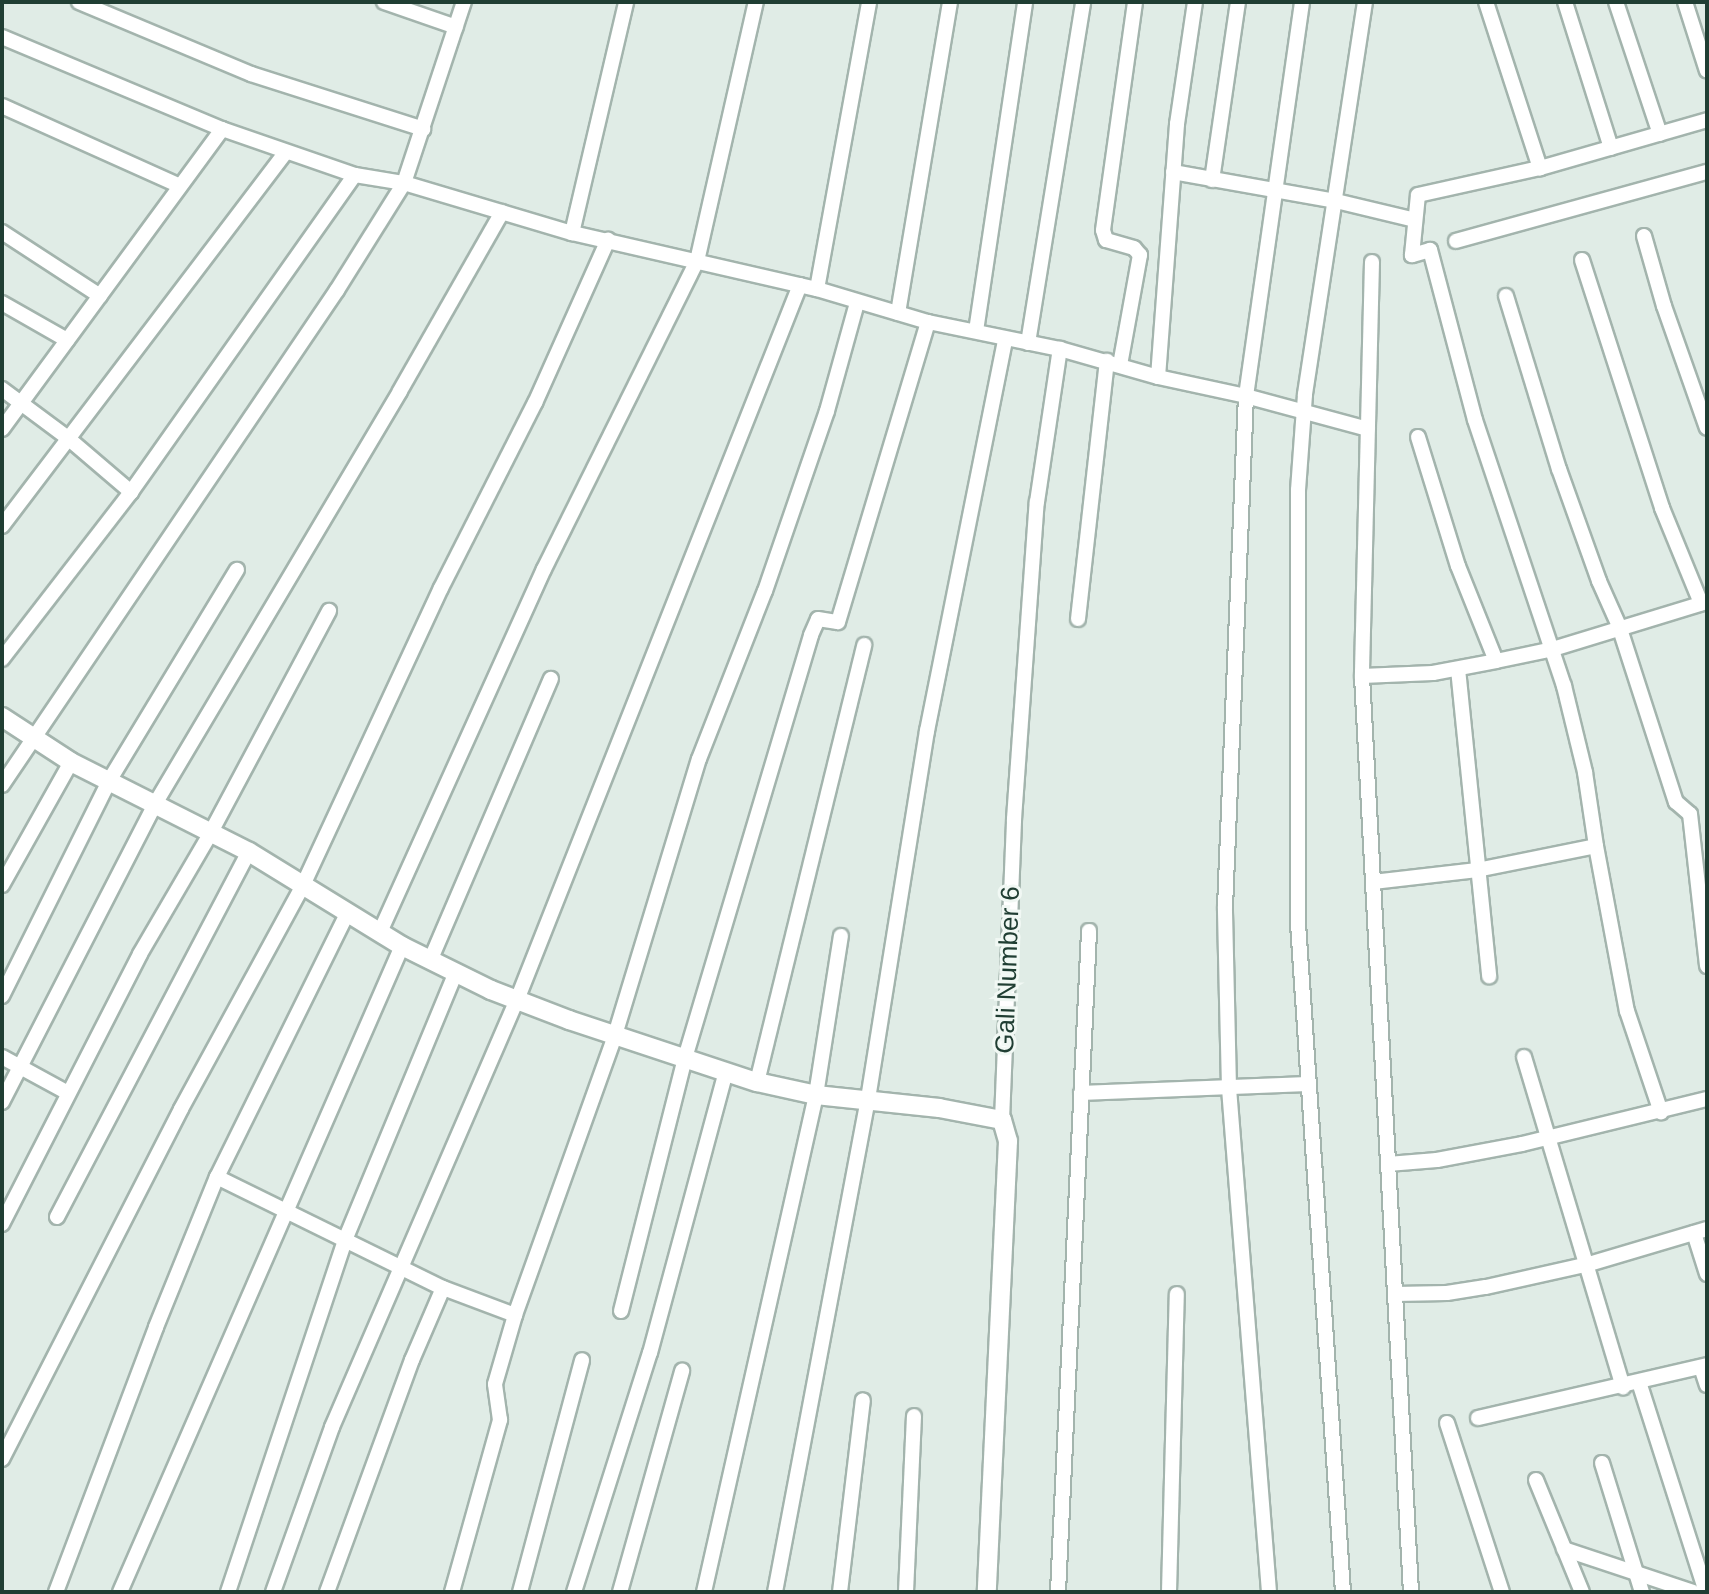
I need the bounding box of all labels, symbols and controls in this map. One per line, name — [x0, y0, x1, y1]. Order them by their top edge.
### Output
street label: Gali Number 6 — [989, 886, 1027, 1054]

